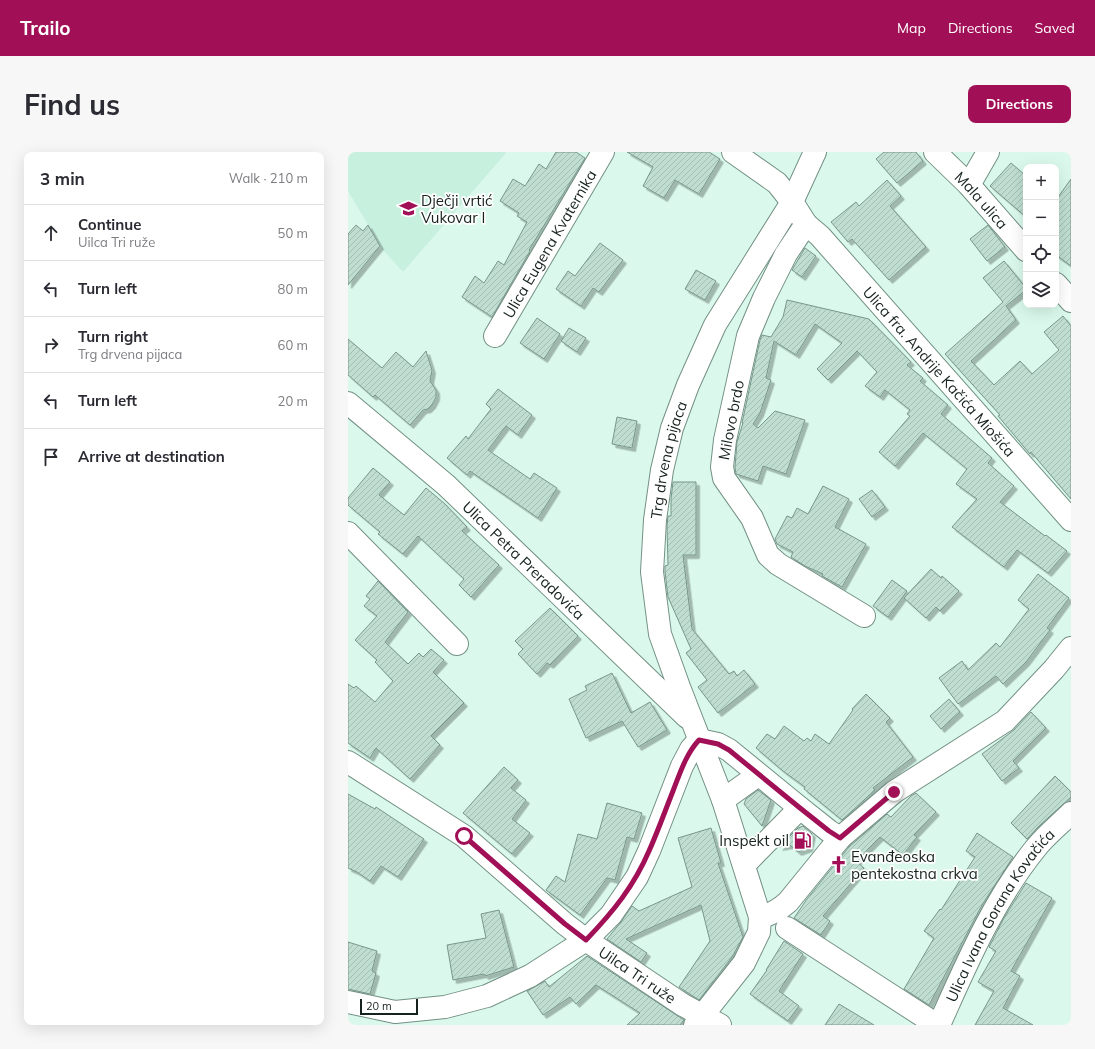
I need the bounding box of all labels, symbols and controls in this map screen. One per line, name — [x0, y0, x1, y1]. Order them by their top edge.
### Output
text: Trailo — [20, 16, 71, 40]
text: Map — [897, 19, 926, 37]
text: Directions — [948, 19, 1013, 37]
text: Saved — [1035, 19, 1075, 37]
button: Directions — [968, 85, 1071, 123]
text: Find us — [24, 87, 120, 122]
map controls — [1023, 164, 1059, 308]
button: + — [1023, 164, 1059, 200]
street label: Ulica Eugena Kvaternika — [498, 166, 600, 321]
street label: Mala ulica — [951, 167, 1012, 233]
text: 3 min — [40, 168, 85, 189]
text: Walk · 210 m — [229, 170, 308, 186]
place label: Dječji vrtić Vukovar I — [421, 191, 492, 227]
school or university icon: Dječji vrtić Vukovar I — [398, 199, 418, 219]
button: − — [1023, 200, 1059, 236]
text: Continue — [78, 215, 141, 234]
icon: ahead — [40, 222, 62, 244]
text: 50 m — [278, 225, 308, 241]
text: Uilca Tri ruže — [78, 234, 155, 250]
button: locate — [1023, 236, 1059, 272]
button: layers — [1023, 272, 1059, 308]
icon: left — [40, 278, 62, 300]
text: Turn left — [78, 279, 137, 298]
text: 80 m — [278, 281, 308, 297]
street label: Ulica fra. Andrije Kačića Miošića — [859, 282, 1020, 460]
text: Turn right — [78, 327, 148, 346]
icon: right — [40, 334, 62, 356]
text: 60 m — [278, 337, 308, 353]
text: Trg drvena pijaca — [78, 346, 182, 362]
street label: Milovo brdo — [714, 379, 748, 461]
icon: left — [40, 390, 62, 412]
text: Turn left — [78, 391, 137, 410]
text: 20 m — [278, 393, 308, 409]
street label: Trg drvena pijaca — [646, 398, 691, 520]
icon: arrive — [40, 446, 62, 468]
text: Arrive at destination — [78, 447, 225, 466]
street label: Ulica Petra Preradovića — [459, 497, 589, 623]
route end — [885, 783, 903, 801]
street label: Ulica Ivana Gorana Kovačića — [941, 824, 1058, 1005]
route start — [455, 827, 473, 845]
fuel station icon: Inspekt oil — [792, 830, 812, 850]
place label: Inspekt oil — [719, 831, 789, 850]
place label: Evanđeoska pentekostna crkva — [851, 847, 978, 883]
church icon: Evanđeoska pentekostna crkva — [828, 855, 848, 875]
street label: Uilca Tri ruže — [595, 942, 680, 1007]
scale bar — [360, 997, 418, 1016]
text: 20 m — [366, 999, 392, 1013]

